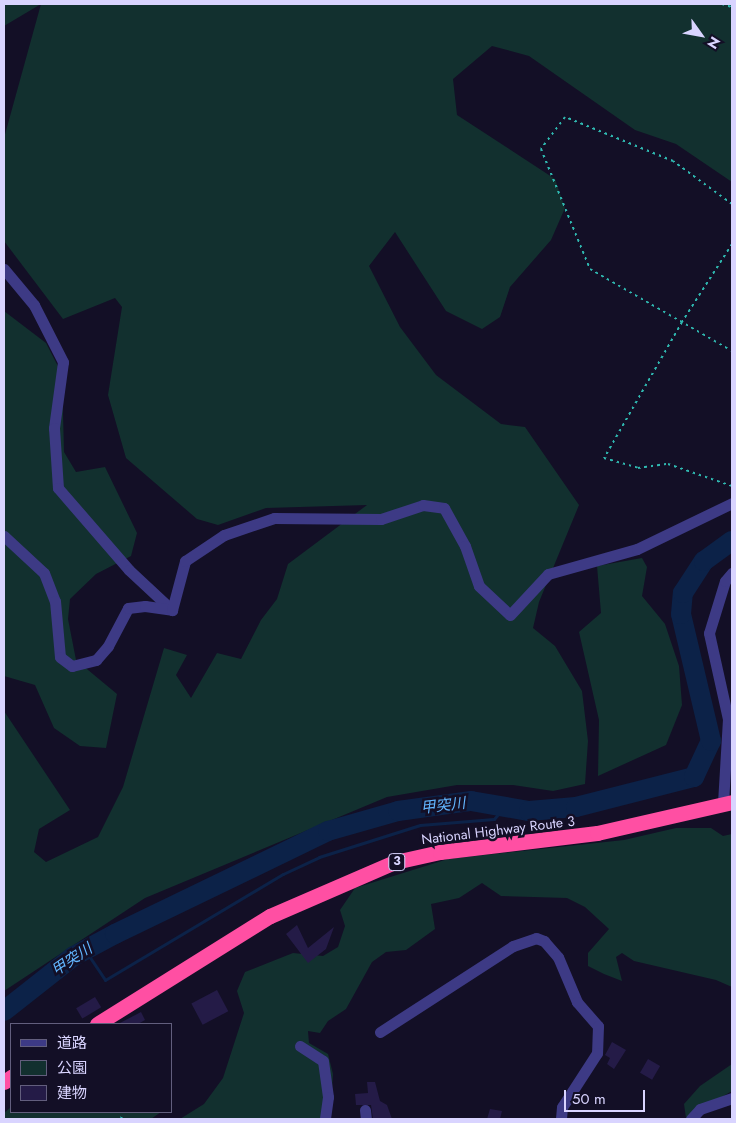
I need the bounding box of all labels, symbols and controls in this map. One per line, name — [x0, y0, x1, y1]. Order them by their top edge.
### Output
north arrow — [676, 10, 726, 60]
text: N — [702, 33, 725, 53]
water label: 甲突川 — [420, 794, 466, 818]
street label: National Highway Route 3 — [420, 812, 576, 848]
road number: 3 — [388, 852, 406, 872]
water label: 甲突川 — [48, 940, 96, 980]
legend — [10, 1023, 172, 1113]
text: 道路 — [57, 1032, 87, 1054]
text: 公園 — [57, 1057, 87, 1079]
scale bar — [566, 1080, 647, 1112]
text: 建物 — [57, 1082, 87, 1104]
text: 50 m — [572, 1088, 606, 1110]

